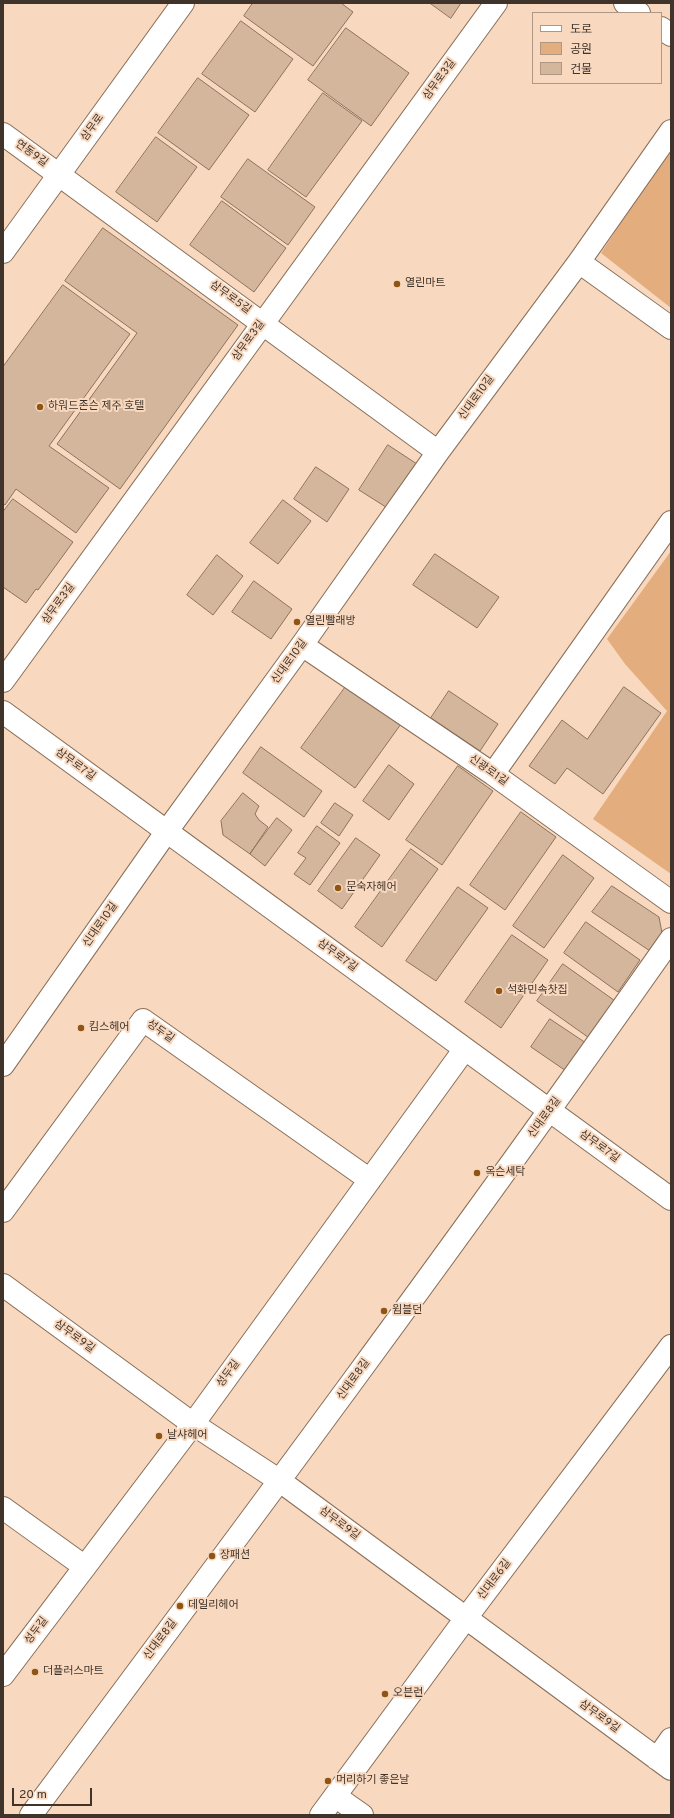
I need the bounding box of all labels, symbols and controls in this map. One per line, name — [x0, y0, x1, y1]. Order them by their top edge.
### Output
legend — [532, 12, 662, 84]
text: 도로 — [570, 22, 592, 38]
text: 공원 — [570, 42, 592, 58]
street label: 삼무로3길 — [421, 57, 459, 103]
text: 건물 — [570, 62, 592, 78]
street label: 삼무로 — [79, 112, 107, 144]
street label: 연동9길 — [12, 138, 50, 170]
place label: 열린마트 — [405, 277, 445, 291]
street label: 삼무로5길 — [207, 279, 253, 317]
marker: 열린마트 — [392, 279, 402, 289]
street label: 삼무로3길 — [230, 318, 268, 364]
street label: 신대로10길 — [456, 373, 498, 423]
place label: 하워드존슨 제주 호텔 — [48, 400, 144, 414]
marker: 하워드존슨 제주 호텔 — [35, 402, 45, 412]
street label: 삼무로3길 — [40, 581, 78, 627]
place label: 열린빨래방 — [305, 615, 356, 629]
marker: 열린빨래방 — [292, 617, 302, 627]
street label: 신대로10길 — [269, 637, 311, 687]
street label: 삼무로7길 — [52, 746, 98, 784]
street label: 신광로1길 — [466, 753, 510, 789]
place label: 문숙자헤어 — [346, 881, 397, 895]
marker: 문숙자헤어 — [333, 883, 343, 893]
street label: 신대로10길 — [81, 900, 121, 950]
street label: 삼무로7길 — [314, 937, 360, 975]
place label: 석화민속찻집 — [507, 984, 568, 998]
marker: 석화민속찻집 — [494, 986, 504, 996]
street label: 성두길 — [144, 1018, 176, 1046]
place label: 킴스헤어 — [89, 1021, 129, 1035]
marker: 킴스헤어 — [76, 1023, 86, 1033]
street label: 신대로8길 — [526, 1095, 564, 1141]
street label: 삼무로7길 — [576, 1128, 622, 1166]
place label: 옥슨세탁 — [485, 1166, 525, 1180]
marker: 옥슨세탁 — [472, 1168, 482, 1178]
place label: 윔블던 — [392, 1304, 422, 1318]
marker: 윔블던 — [379, 1306, 389, 1316]
street label: 삼무로9길 — [51, 1318, 97, 1356]
street label: 신대로8길 — [335, 1357, 373, 1403]
street label: 성두길 — [215, 1358, 243, 1390]
place label: 날샤헤어 — [167, 1429, 207, 1443]
marker: 날샤헤어 — [154, 1431, 164, 1441]
street label: 삼무로9길 — [316, 1505, 362, 1543]
place label: 장패션 — [220, 1549, 250, 1563]
marker: 장패션 — [207, 1551, 217, 1561]
street label: 신대로6길 — [476, 1557, 514, 1603]
place label: 데일리헤어 — [188, 1599, 239, 1613]
marker: 데일리헤어 — [175, 1601, 185, 1611]
street label: 성두길 — [23, 1615, 51, 1647]
street label: 신대로8길 — [142, 1617, 180, 1663]
place label: 더플러스마트 — [43, 1665, 104, 1679]
marker: 더플러스마트 — [30, 1667, 40, 1677]
place label: 오븐런 — [393, 1687, 423, 1701]
marker: 오븐런 — [380, 1689, 390, 1699]
street label: 삼무로9길 — [576, 1698, 622, 1736]
place label: 머리하기 좋은날 — [336, 1774, 409, 1788]
marker: 머리하기 좋은날 — [323, 1776, 333, 1786]
scale bar — [14, 1780, 94, 1806]
text: 20 m — [19, 1787, 47, 1803]

